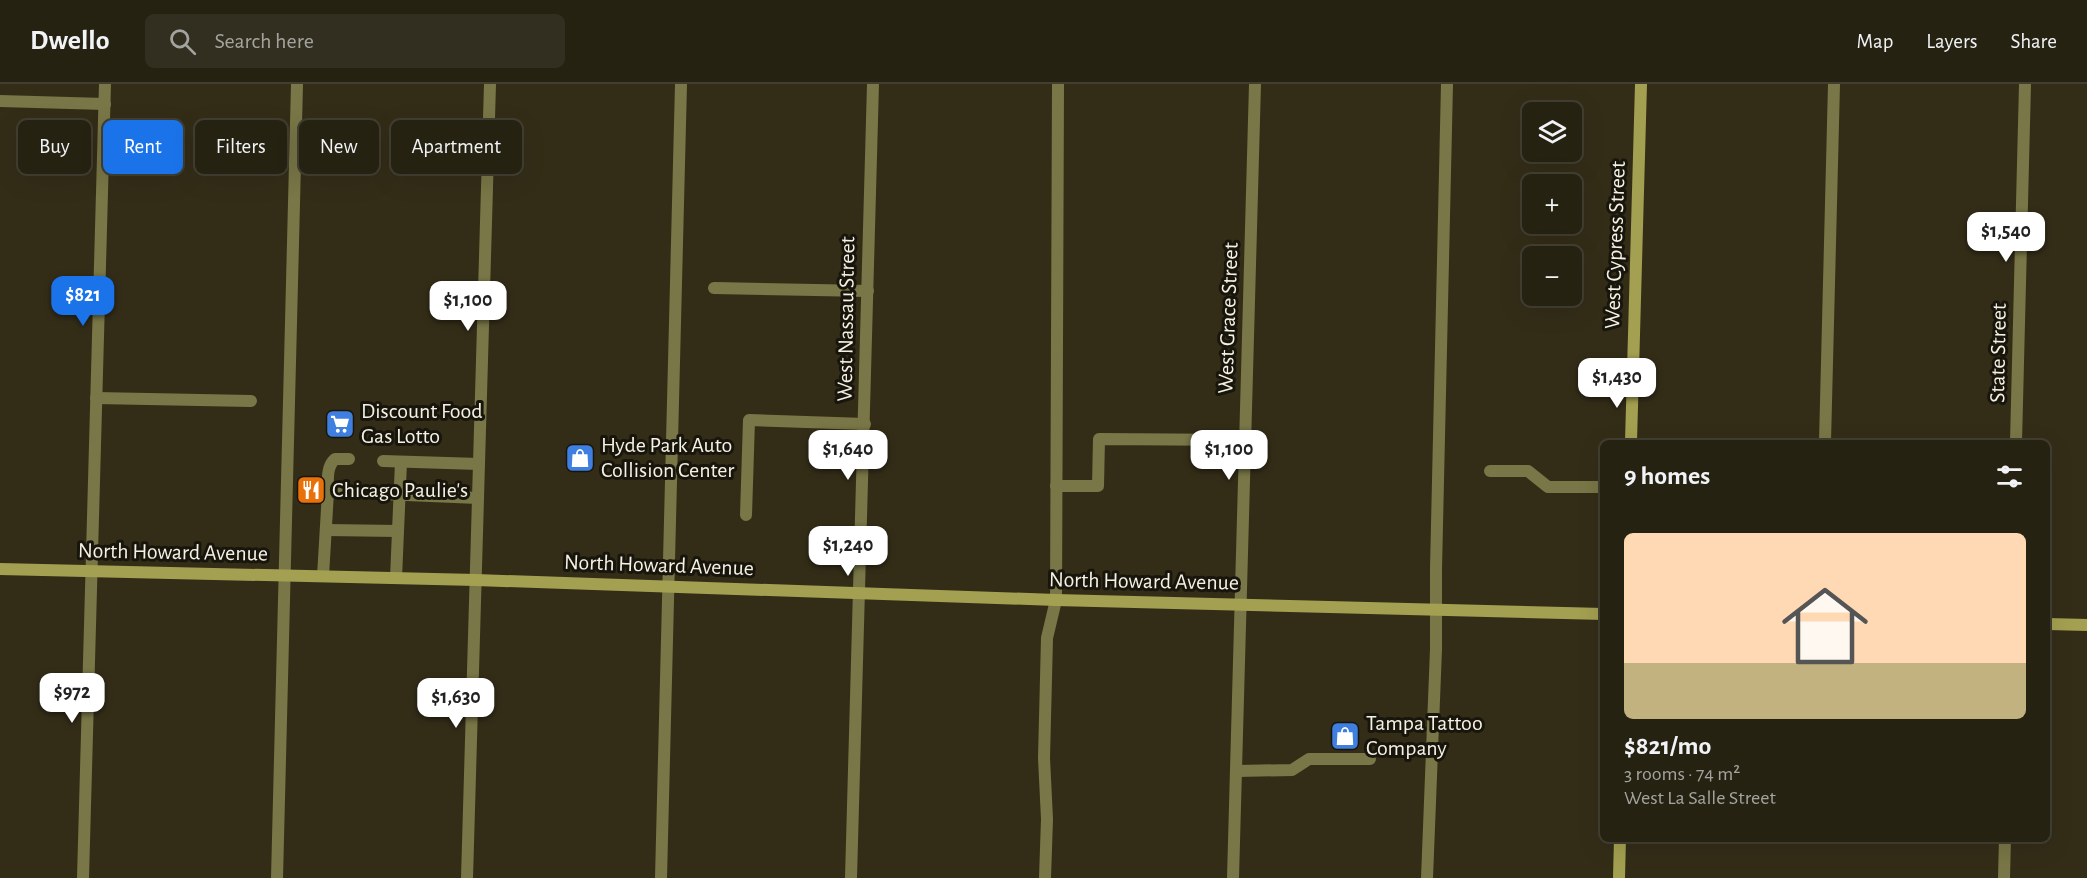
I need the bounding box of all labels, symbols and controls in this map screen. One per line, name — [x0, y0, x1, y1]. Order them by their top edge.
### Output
search box — [145, 14, 565, 68]
icon: search — [166, 25, 199, 58]
text: Dwello — [30, 27, 109, 55]
text: Search here — [214, 30, 314, 52]
text: Map — [1857, 31, 1893, 52]
text: Layers — [1926, 31, 1977, 52]
text: Share — [2010, 31, 2057, 52]
map controls — [1522, 102, 1582, 306]
button: layers — [1522, 102, 1582, 162]
chip: Buy — [18, 120, 91, 174]
chip: Rent — [103, 120, 183, 174]
chip: Filters — [195, 120, 287, 174]
chip: New — [299, 120, 379, 174]
chip: Apartment — [391, 120, 522, 174]
street label: West Cypress Street — [1601, 161, 1629, 329]
button: + — [1522, 174, 1582, 234]
pin: $1,540 — [1957, 212, 2055, 263]
text: $1,540 — [1981, 221, 2031, 241]
street label: West Nassau Street — [834, 236, 858, 402]
street label: West Grace Street — [1214, 242, 1242, 394]
button: − — [1522, 246, 1582, 306]
pin: $821 — [47, 276, 119, 327]
pin: $1,100 — [419, 281, 517, 332]
text: $821 — [65, 285, 101, 305]
text: $1,100 — [444, 290, 492, 310]
street label: State Street — [1986, 303, 2010, 403]
pin: $1,430 — [1568, 358, 1666, 409]
text: $1,430 — [1592, 367, 1642, 387]
place label: Discount Food Gas Lotto — [361, 400, 483, 447]
supermarket icon: Discount Food Gas Lotto — [324, 408, 356, 440]
pin: $1,640 — [799, 430, 897, 481]
pin: $1,100 — [1180, 430, 1278, 481]
place label: Hyde Park Auto Collision Center — [601, 434, 734, 481]
text: $1,640 — [823, 439, 873, 459]
text: $1,100 — [1205, 439, 1253, 459]
shop icon: Hyde Park Auto Collision Center — [564, 442, 596, 474]
icon: filters — [1993, 460, 2026, 493]
text: 9 homes — [1624, 463, 1710, 489]
restaurant icon: Chicago Paulie's — [295, 474, 327, 506]
place label: Chicago Paulie's — [332, 479, 468, 501]
pin: $1,240 — [799, 526, 897, 577]
text: $1,240 — [823, 535, 873, 555]
street label: North Howard Avenue — [78, 539, 268, 565]
street label: North Howard Avenue — [564, 551, 754, 579]
street label: North Howard Avenue — [1049, 568, 1239, 594]
icon: home — [1771, 572, 1879, 680]
pin: $972 — [36, 673, 108, 724]
pin: $1,630 — [407, 678, 505, 729]
text: $972 — [54, 682, 90, 702]
text: $1,630 — [431, 687, 481, 707]
place label: Tampa Tattoo Company — [1366, 712, 1483, 759]
shop icon: Tampa Tattoo Company — [1329, 720, 1361, 752]
text: $821/mo — [1624, 733, 1711, 759]
text: 3 rooms · 74 m² — [1624, 764, 1740, 784]
text: West La Salle Street — [1624, 788, 1776, 808]

